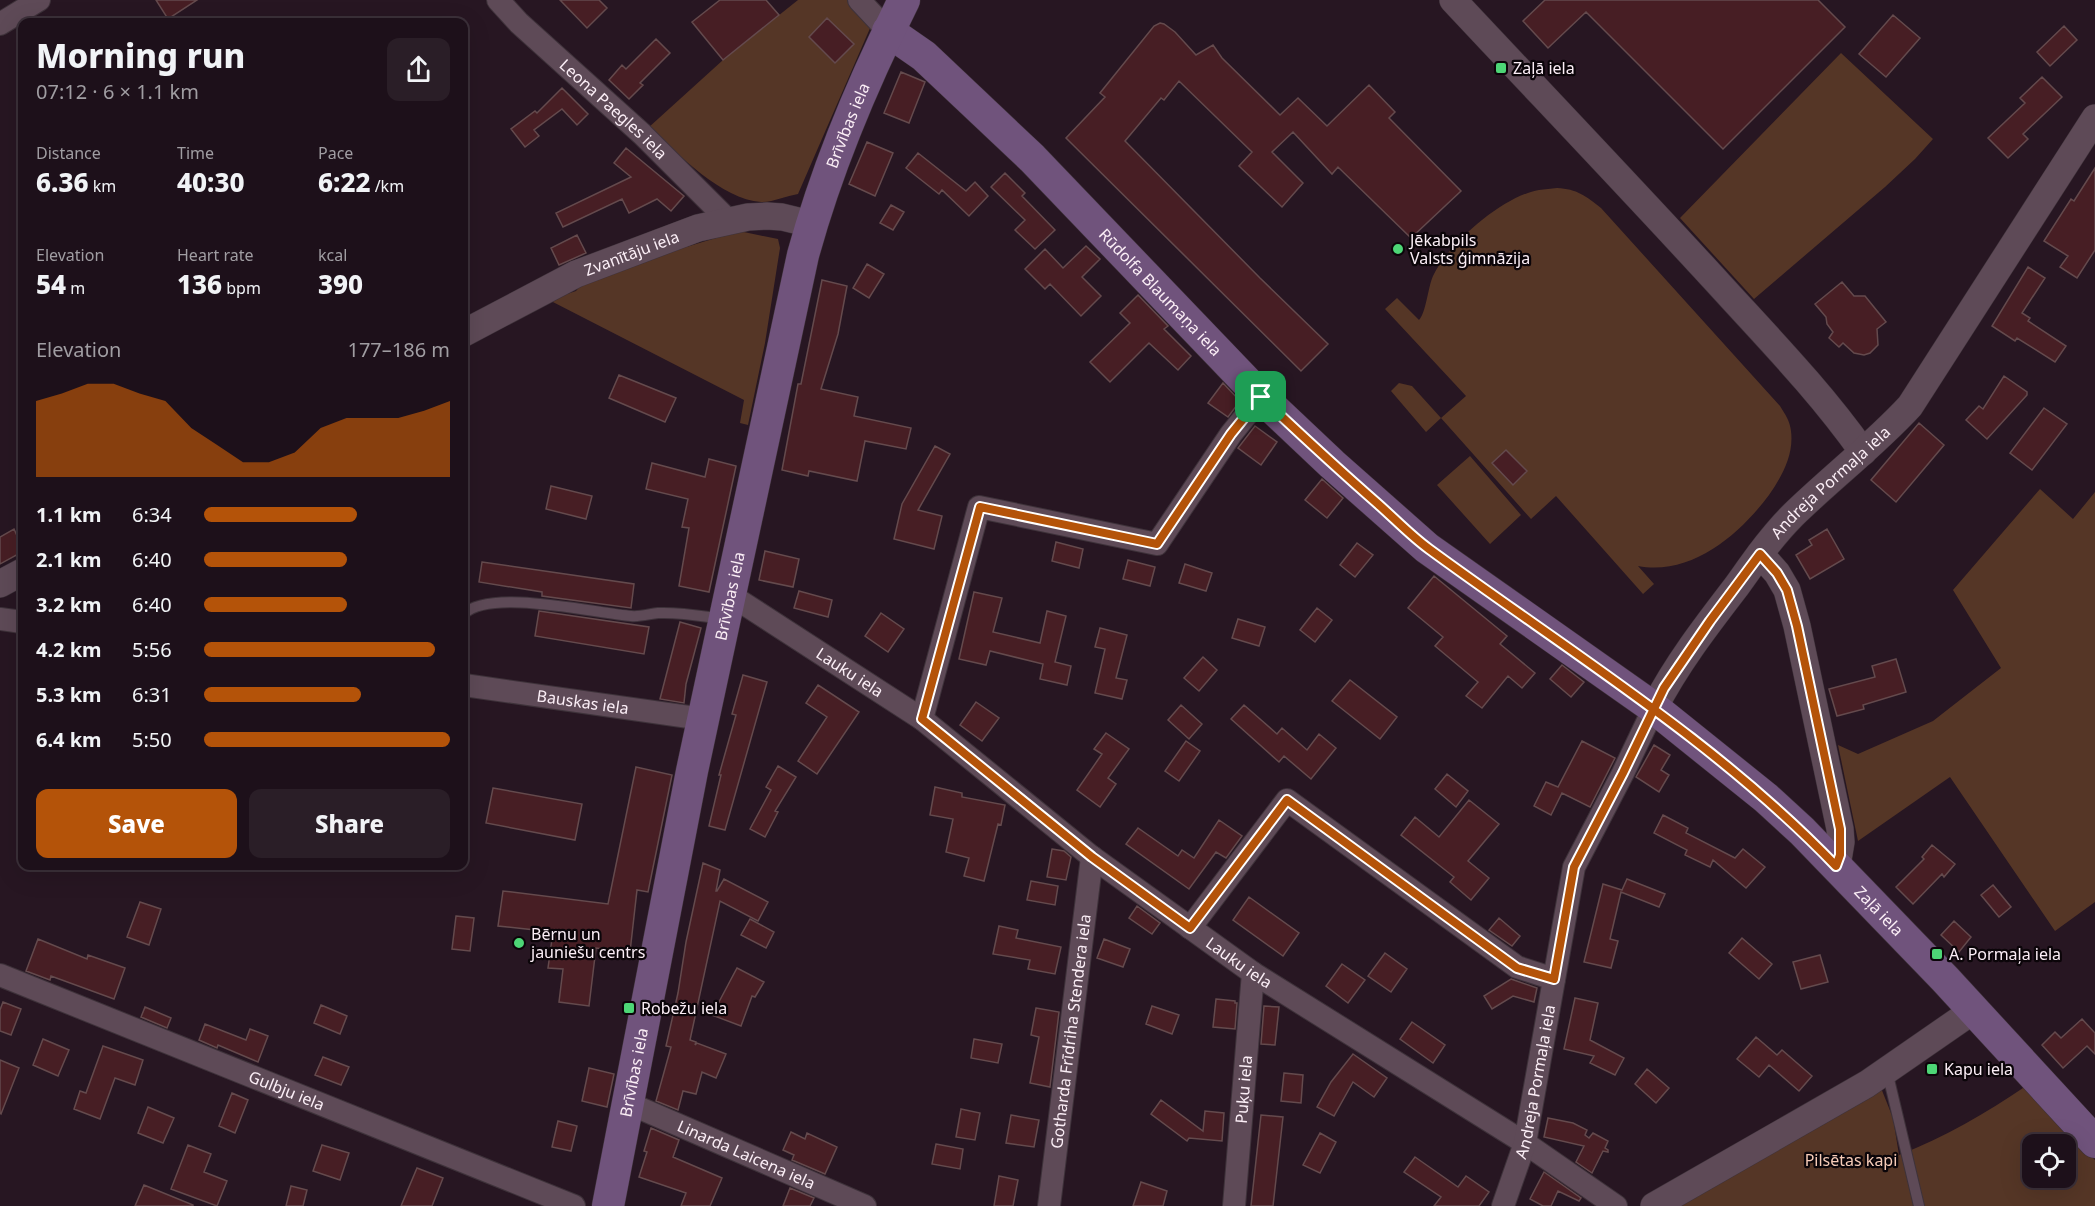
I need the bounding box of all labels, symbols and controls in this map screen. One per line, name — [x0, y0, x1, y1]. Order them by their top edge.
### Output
text: Morning run — [36, 33, 245, 78]
button: share — [387, 38, 450, 101]
street label: Leona Paegles iela — [555, 54, 672, 164]
place label: Zaļā iela — [1513, 57, 1575, 79]
marker: Zaļā iela — [1494, 61, 1508, 75]
text: 07:12 · 6 × 1.1 km — [36, 78, 199, 105]
street label: Brīvības iela — [821, 79, 875, 171]
text: Distance — [36, 142, 101, 164]
text: Time — [177, 142, 214, 164]
text: Pace — [318, 142, 353, 164]
text: 6.36 — [36, 164, 89, 200]
text: 40:30 — [177, 164, 245, 200]
text: 6:22 — [318, 164, 371, 200]
text: km — [89, 175, 116, 197]
text: /km — [371, 175, 404, 197]
street label: Rūdolfa Blaumaņa iela — [1094, 223, 1227, 361]
street label: Zvanītāju iela — [581, 225, 682, 281]
place label: Jēkabpils Valsts ģimnāzija — [1408, 229, 1530, 269]
marker: Jēkabpils Valsts ģimnāzija — [1391, 242, 1405, 256]
text: Elevation — [36, 244, 104, 266]
text: Heart rate — [177, 244, 253, 266]
text: kcal — [318, 244, 347, 266]
text: 54 — [36, 266, 66, 302]
text: 136 — [177, 266, 222, 302]
text: 390 — [318, 266, 363, 302]
text: m — [66, 277, 85, 299]
text: bpm — [222, 277, 261, 299]
text: Elevation — [36, 336, 121, 363]
text: 177–186 m — [347, 336, 450, 363]
pin — [1235, 371, 1286, 422]
icon: arrive — [1244, 380, 1277, 413]
street label: Andreja Pormaļa iela — [1766, 421, 1895, 543]
text: 1.1 km — [36, 501, 102, 528]
text: 6:34 — [132, 501, 172, 528]
text: 2.1 km — [36, 546, 102, 573]
text: 6:40 — [132, 546, 172, 573]
street label: Brīvības iela — [709, 550, 750, 643]
text: 3.2 km — [36, 591, 102, 618]
text: 6:40 — [132, 591, 172, 618]
text: 4.2 km — [36, 636, 102, 663]
text: 5:56 — [132, 636, 172, 663]
street label: Lauku iela — [812, 642, 888, 702]
text: 5.3 km — [36, 681, 102, 708]
text: 6:31 — [132, 681, 172, 708]
street label: Bauskas iela — [535, 684, 630, 719]
text: 6.4 km — [36, 726, 102, 753]
text: 5:50 — [132, 726, 172, 753]
button: Save — [36, 789, 237, 858]
button: Share — [249, 789, 450, 858]
street label: Zaļā iela — [1850, 881, 1908, 941]
street label: Gotharda Frīdriha Stendera iela — [1045, 913, 1096, 1150]
place label: Bērnu un jauniešu centrs — [530, 923, 645, 963]
street label: Lauku iela — [1202, 932, 1276, 993]
marker: Bērnu un jauniešu centrs — [512, 936, 526, 950]
place label: A. Pormaļa iela — [1949, 943, 2061, 965]
marker: A. Pormaļa iela — [1930, 947, 1944, 961]
place label: Robežu iela — [641, 997, 727, 1019]
marker: Robežu iela — [622, 1001, 636, 1015]
street label: Andreja Pormaļa iela — [1509, 1003, 1560, 1162]
street label: Brīvības iela — [614, 1026, 653, 1119]
street label: Puķu iela — [1230, 1054, 1257, 1124]
place label: Kapu iela — [1944, 1058, 2013, 1080]
marker: Kapu iela — [1925, 1062, 1939, 1076]
street label: Gulbju iela — [245, 1065, 328, 1116]
street label: Linarda Laicena iela — [674, 1115, 819, 1194]
map controls — [2022, 1134, 2076, 1188]
button: locate — [2022, 1134, 2076, 1188]
park label: Pilsētas kapi — [1805, 1149, 1897, 1171]

